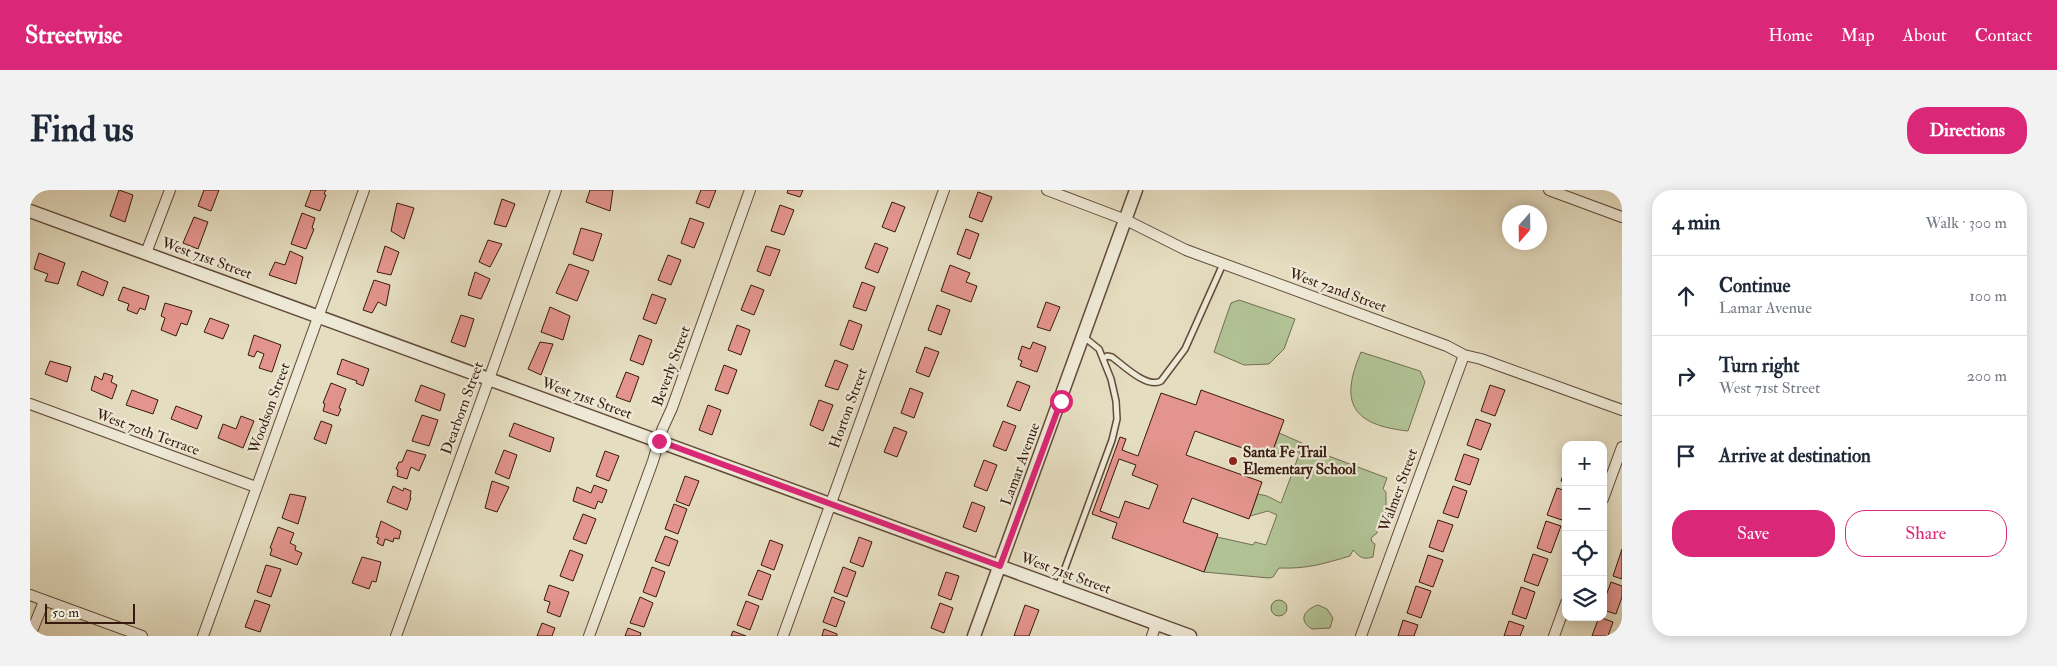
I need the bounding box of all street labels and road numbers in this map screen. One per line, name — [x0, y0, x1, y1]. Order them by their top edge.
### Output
street label: West 71st Street — [158, 233, 255, 284]
street label: West 72nd Street — [1286, 264, 1389, 317]
street label: Beverly Street — [648, 323, 695, 409]
street label: Dearborn Street — [437, 359, 488, 457]
street label: Woodson Street — [244, 360, 295, 457]
street label: Horton Street — [825, 365, 872, 451]
street label: West 71st Street — [538, 373, 635, 424]
street label: West 70th Terrace — [92, 405, 202, 460]
street label: Lamar Avenue — [997, 420, 1044, 508]
street label: Walmer Street — [1374, 446, 1422, 535]
street label: West 71st Street — [1017, 548, 1114, 599]

